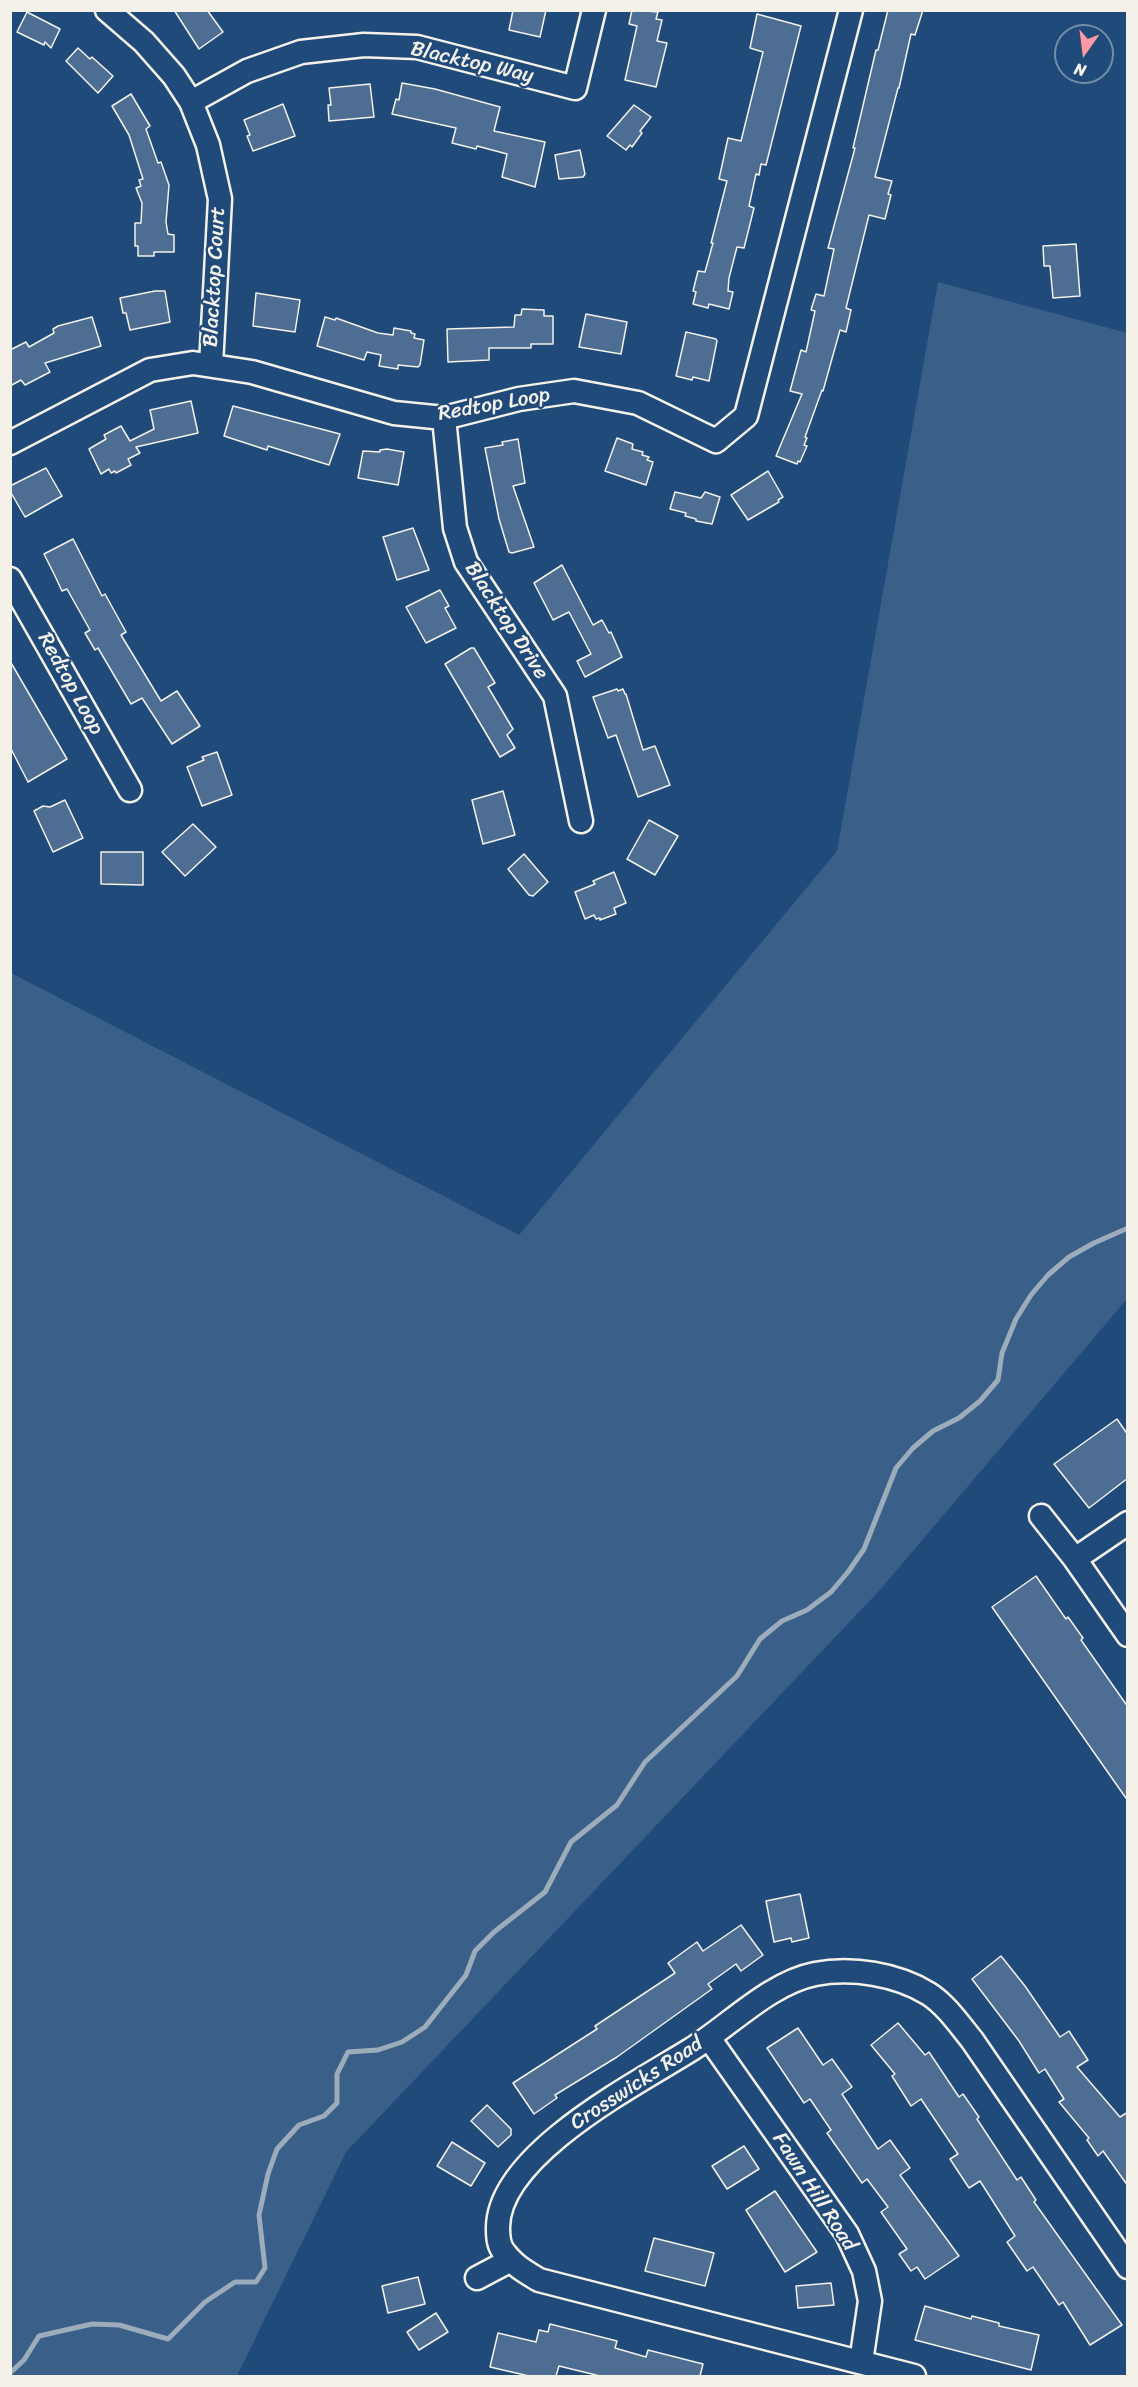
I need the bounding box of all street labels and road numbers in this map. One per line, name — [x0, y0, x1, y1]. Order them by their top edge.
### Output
street label: Blacktop Way — [408, 37, 536, 89]
street label: Blacktop Court — [199, 206, 231, 348]
street label: Redtop Loop — [436, 383, 552, 427]
street label: Blacktop Drive — [459, 557, 553, 685]
street label: Redtop Loop — [32, 628, 108, 740]
street label: Crosswicks Road — [566, 2032, 708, 2136]
street label: Fawn Hill Road — [766, 2128, 862, 2256]

